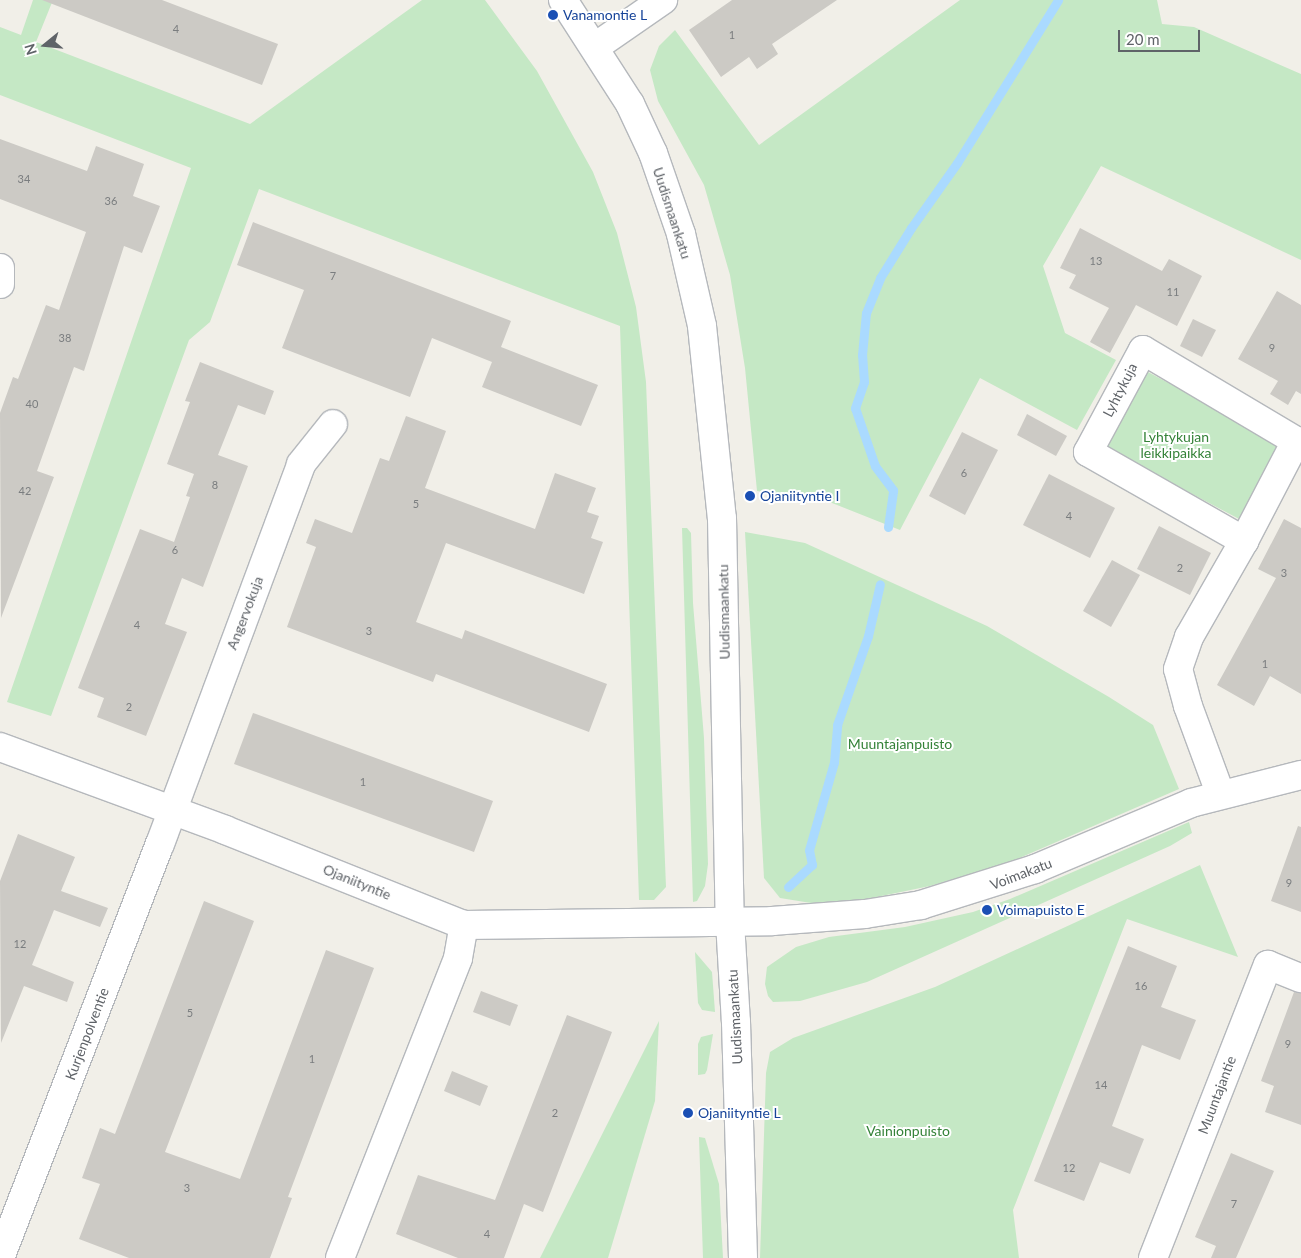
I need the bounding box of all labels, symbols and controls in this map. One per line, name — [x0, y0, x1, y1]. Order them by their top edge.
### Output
place label: Vanamontie L — [563, 7, 647, 23]
marker: Vanamontie L — [547, 9, 559, 21]
north arrow — [20, 20, 70, 70]
scale bar — [1121, 20, 1204, 52]
house number: 4 — [173, 22, 179, 36]
house number: 1 — [729, 28, 735, 42]
text: 20 m — [1126, 30, 1160, 48]
text: N — [20, 42, 40, 57]
street label: Uudismaankatu — [649, 165, 695, 261]
house number: 34 — [18, 172, 30, 186]
house number: 36 — [105, 194, 117, 208]
house number: 13 — [1090, 254, 1102, 268]
house number: 7 — [330, 269, 336, 283]
house number: 11 — [1167, 285, 1179, 299]
house number: 38 — [59, 331, 71, 345]
house number: 9 — [1269, 341, 1275, 355]
street label: Lyhtykuja — [1099, 360, 1141, 420]
house number: 40 — [26, 397, 38, 411]
park label: Lyhtykujan leikkipaikka — [1141, 429, 1211, 462]
house number: 6 — [961, 466, 967, 480]
house number: 8 — [212, 478, 218, 492]
house number: 42 — [19, 484, 31, 498]
place label: Ojaniityntie I — [760, 488, 839, 504]
marker: Ojaniityntie I — [744, 490, 756, 502]
house number: 5 — [413, 497, 419, 511]
house number: 4 — [1066, 509, 1072, 523]
house number: 6 — [172, 543, 178, 557]
house number: 2 — [1177, 561, 1183, 575]
street label: Uudismaankatu — [715, 564, 733, 660]
house number: 3 — [1281, 566, 1287, 580]
street label: Angervokuja — [223, 574, 267, 652]
house number: 4 — [134, 618, 140, 632]
house number: 3 — [366, 624, 372, 638]
house number: 1 — [1262, 657, 1268, 671]
house number: 2 — [126, 700, 132, 714]
park label: Muuntajanpuisto — [848, 736, 952, 752]
house number: 1 — [360, 775, 366, 789]
street label: Voimakatu — [988, 855, 1054, 893]
street label: Ojaniityntie — [321, 861, 393, 903]
house number: 9 — [1286, 876, 1292, 890]
place label: Voimapuisto E — [997, 902, 1085, 918]
marker: Voimapuisto E — [981, 904, 993, 916]
house number: 12 — [14, 937, 26, 951]
street label: Uudismaankatu — [724, 969, 746, 1065]
house number: 16 — [1135, 979, 1147, 993]
street label: Kurjenpolventie — [62, 985, 112, 1083]
house number: 5 — [187, 1006, 193, 1020]
house number: 9 — [1285, 1037, 1291, 1051]
house number: 1 — [309, 1052, 315, 1066]
street label: Muuntajantie — [1194, 1054, 1240, 1136]
house number: 14 — [1095, 1078, 1107, 1092]
place label: Ojaniityntie L — [698, 1105, 781, 1121]
house number: 2 — [552, 1106, 558, 1120]
marker: Ojaniityntie L — [682, 1107, 694, 1119]
park label: Vainionpuisto — [866, 1123, 950, 1139]
house number: 12 — [1063, 1161, 1075, 1175]
house number: 3 — [184, 1181, 190, 1195]
house number: 7 — [1231, 1197, 1237, 1211]
house number: 4 — [484, 1227, 490, 1241]

